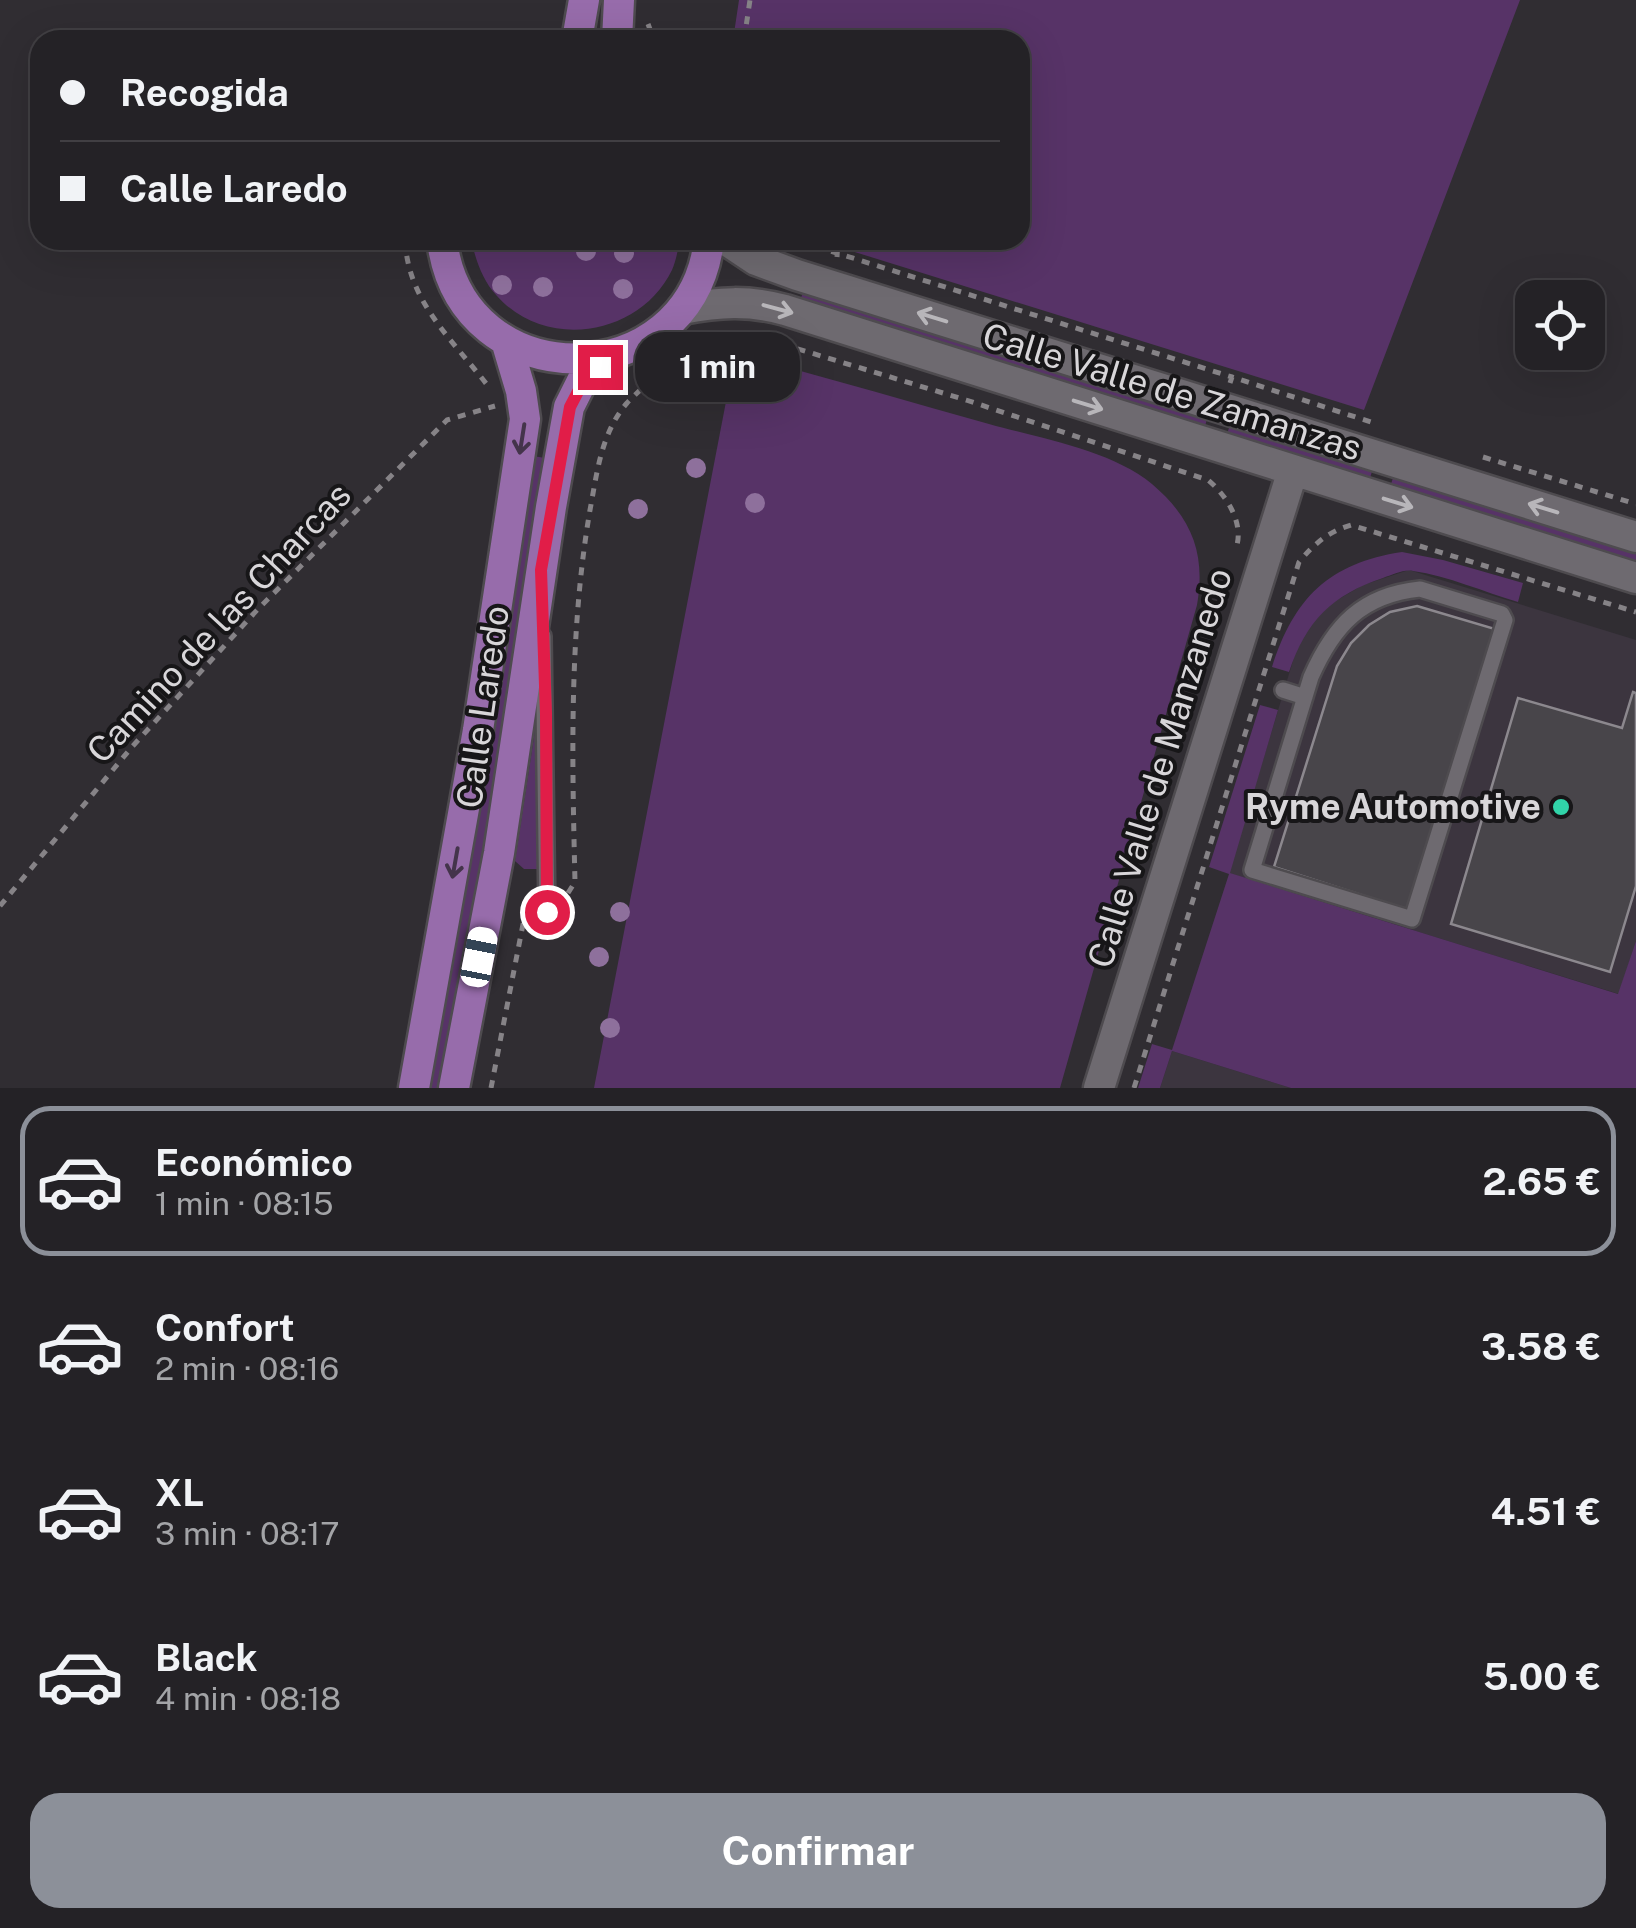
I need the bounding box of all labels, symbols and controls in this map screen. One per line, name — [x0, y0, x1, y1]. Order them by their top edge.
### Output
text: Recogida — [120, 70, 289, 115]
text: Calle Laredo — [120, 166, 348, 211]
map controls — [1515, 280, 1605, 370]
button: locate — [1515, 280, 1605, 370]
one-way arrow — [762, 300, 793, 319]
one-way arrow — [917, 307, 948, 325]
street label: Calle Valle de Zamanzas — [978, 314, 1366, 469]
callout: 1 min — [635, 332, 800, 402]
route end — [578, 345, 623, 390]
text: 1 min — [679, 348, 756, 385]
one-way arrow — [1072, 398, 1103, 416]
one-way arrow — [512, 422, 530, 454]
street label: Camino de las Charcas — [78, 474, 359, 771]
one-way arrow — [1382, 495, 1413, 513]
one-way arrow — [1528, 498, 1559, 516]
street label: Calle Valle de Manzanedo — [1079, 563, 1240, 973]
street label: Calle Laredo — [448, 603, 517, 811]
place label: Ryme Automotive — [1245, 786, 1541, 827]
marker: Ryme Automotive — [1550, 796, 1572, 818]
one-way arrow — [445, 847, 464, 879]
route start — [525, 890, 570, 935]
car — [459, 925, 499, 989]
icon: car — [35, 1136, 125, 1226]
text: Económico — [155, 1140, 353, 1185]
text: 2.65 € — [1483, 1159, 1601, 1204]
text: 1 min · 08:15 — [155, 1185, 334, 1222]
icon: car — [35, 1301, 125, 1391]
text: Confort — [155, 1305, 295, 1350]
text: 3.58 € — [1481, 1324, 1601, 1369]
text: 2 min · 08:16 — [155, 1350, 339, 1387]
icon: car — [35, 1466, 125, 1556]
text: XL — [155, 1470, 204, 1515]
text: 4.51 € — [1491, 1489, 1601, 1534]
text: 3 min · 08:17 — [155, 1515, 339, 1552]
icon: car — [35, 1631, 125, 1721]
text: Black — [155, 1635, 258, 1680]
text: 5.00 € — [1483, 1654, 1601, 1699]
text: 4 min · 08:18 — [155, 1680, 341, 1717]
button: Confirmar — [30, 1793, 1606, 1908]

